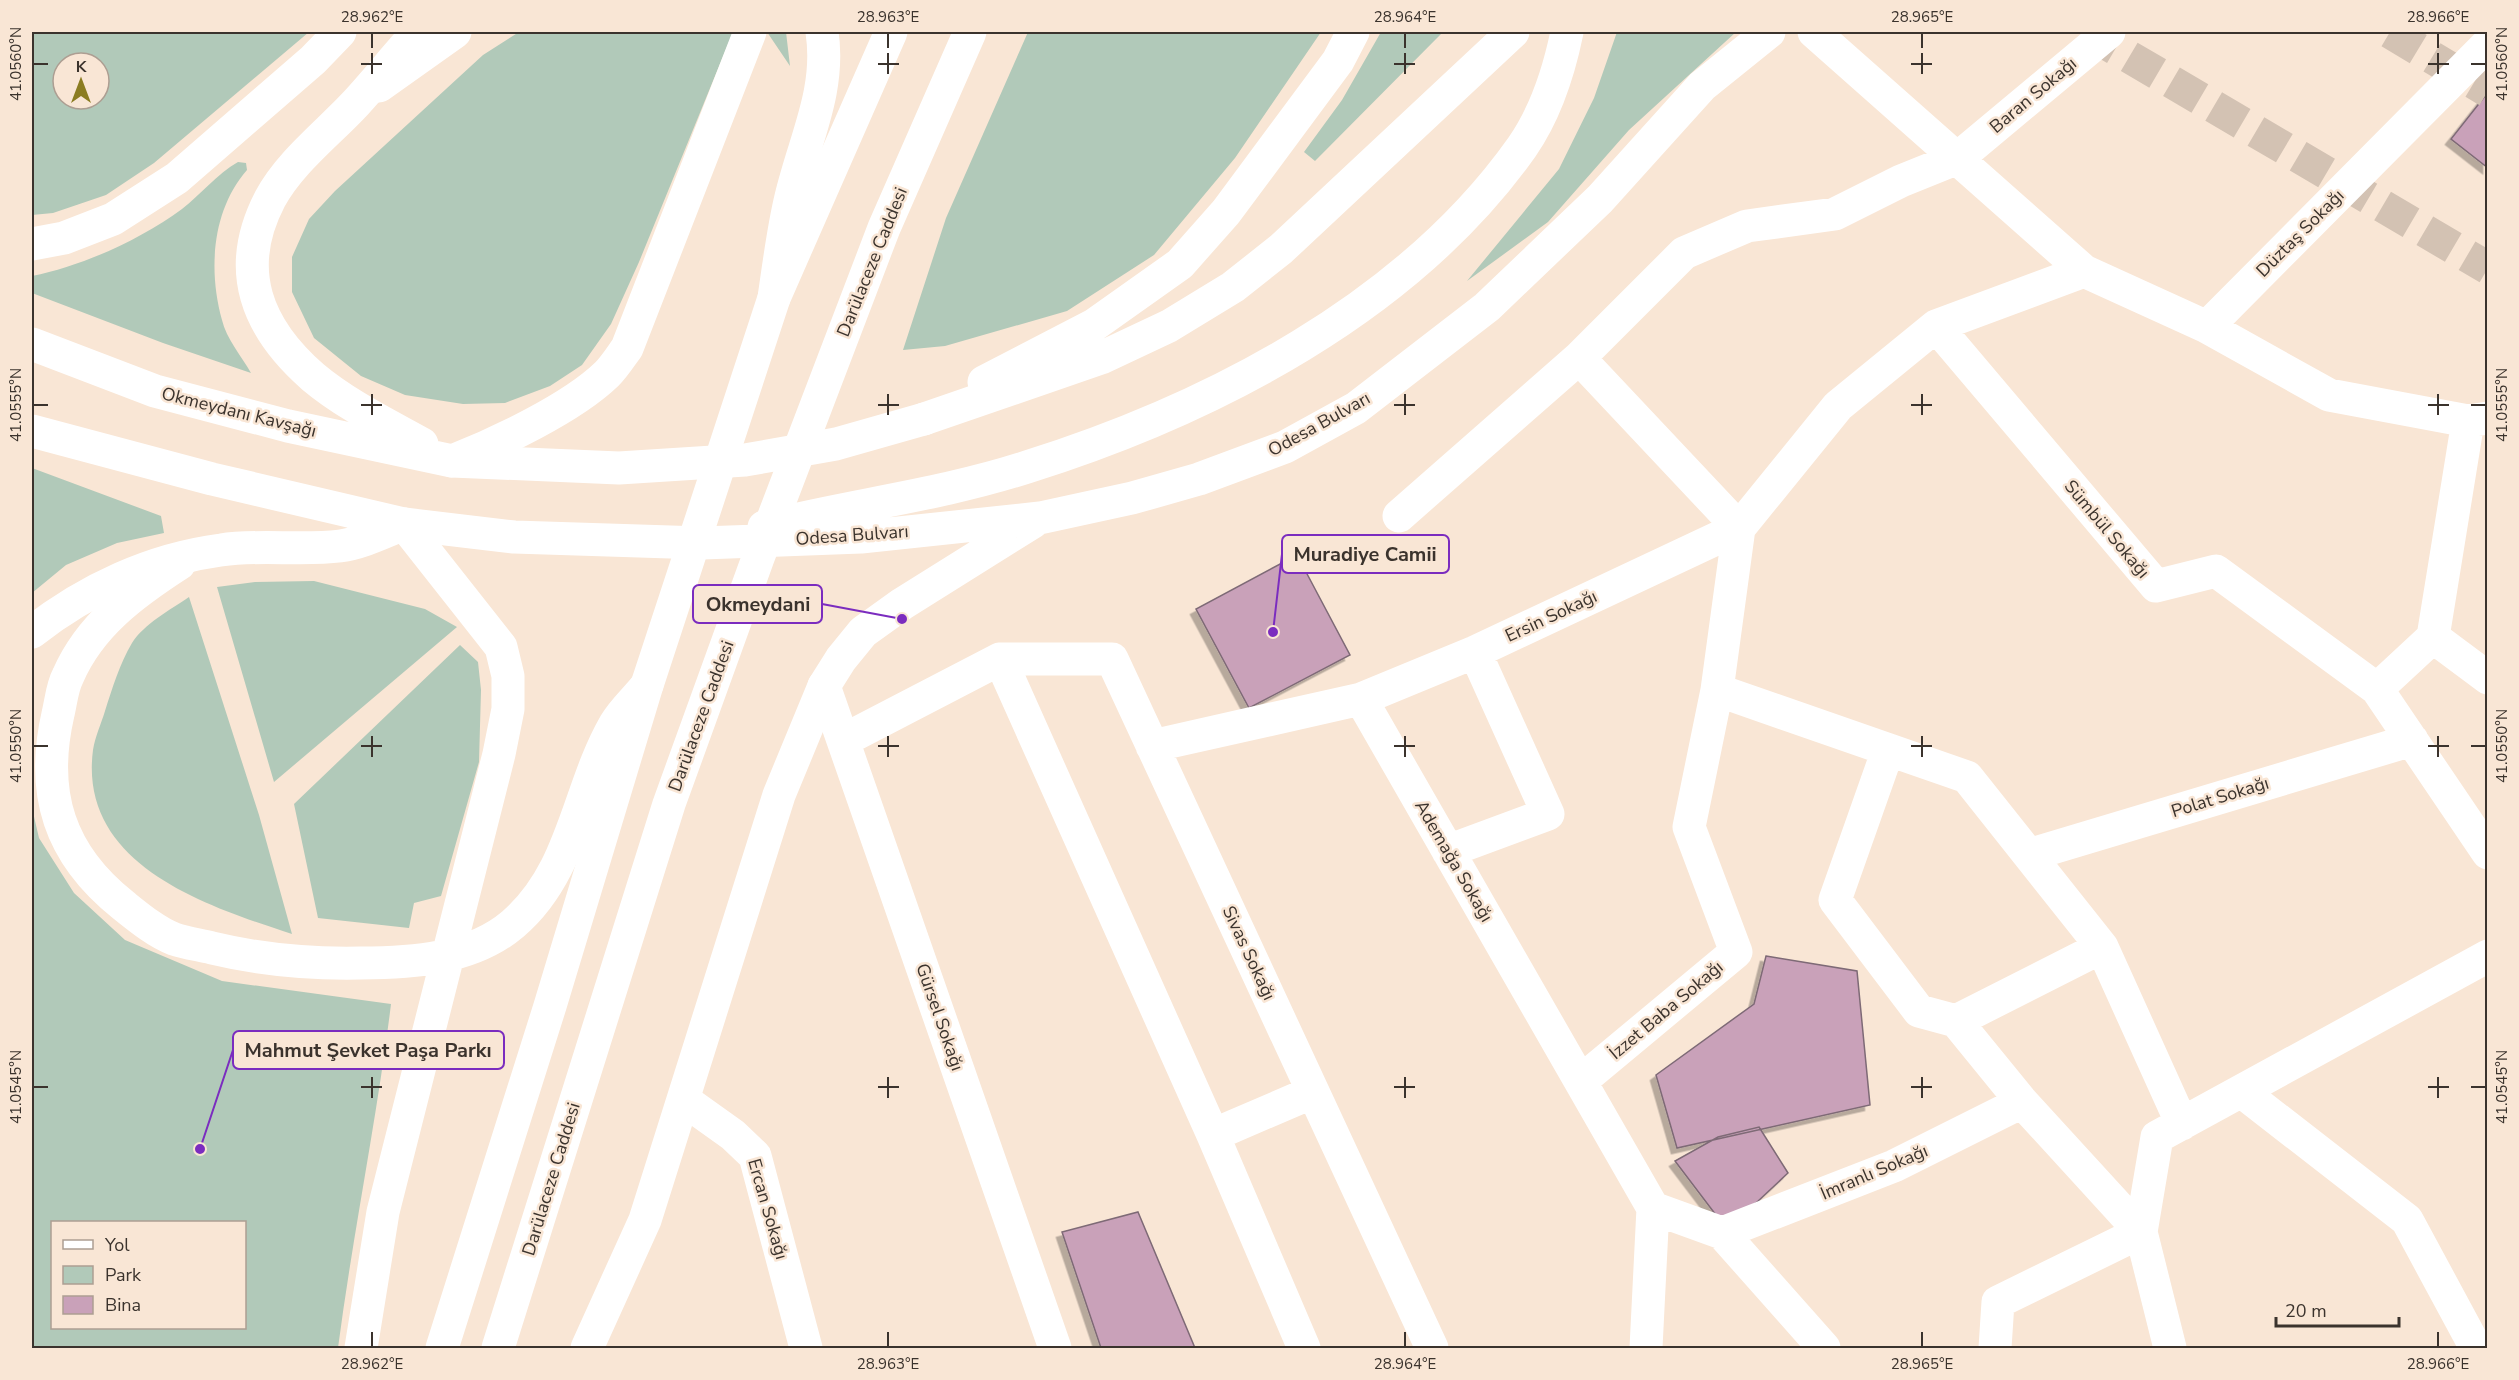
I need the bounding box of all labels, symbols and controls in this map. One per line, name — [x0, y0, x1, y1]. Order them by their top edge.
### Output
text: 28.962°E — [341, 7, 403, 27]
text: 28.963°E — [857, 7, 919, 27]
text: 28.964°E — [1374, 7, 1436, 27]
text: 28.965°E — [1891, 7, 1953, 27]
text: 28.966°E — [2407, 7, 2469, 27]
text: 41.0560°N — [6, 27, 26, 101]
text: 41.0560°N — [2492, 27, 2512, 101]
north arrow — [51, 51, 111, 111]
street label: Baran Sokağı — [1984, 52, 2082, 138]
text: K — [76, 56, 88, 78]
street label: Darülaceze Caddesi — [831, 184, 913, 340]
street label: Düztaş Sokağı — [2251, 184, 2349, 282]
text: 41.0555°N — [6, 368, 26, 442]
text: 41.0555°N — [2492, 368, 2512, 442]
street label: Okmeydanı Kavşağı — [159, 381, 319, 443]
street label: Odesa Bulvarı — [1264, 386, 1374, 462]
street label: Sümbül Sokağı — [2059, 475, 2155, 583]
street label: Odesa Bulvarı — [795, 519, 909, 551]
callout: Muradiye Camii — [1282, 535, 1449, 573]
text: Muradiye Camii — [1293, 541, 1437, 568]
street label: Ersin Sokağı — [1501, 584, 1601, 648]
callout: Okmeydani — [693, 585, 822, 623]
text: Okmeydani — [706, 591, 810, 618]
street label: Darülaceze Caddesi — [663, 637, 739, 795]
text: 41.0550°N — [6, 709, 26, 783]
text: 41.0550°N — [2492, 709, 2512, 783]
street label: Polat Sokağı — [2168, 771, 2272, 823]
street label: Ademağa Sokağı — [1409, 796, 1499, 926]
street label: Sivas Sokağı — [1217, 902, 1281, 1004]
street label: İzzet Baba Sokağı — [1604, 955, 1728, 1065]
street label: Gürsel Sokağı — [910, 960, 970, 1074]
callout: Mahmut Şevket Paşa Parkı — [233, 1031, 504, 1069]
text: Mahmut Şevket Paşa Parkı — [244, 1037, 492, 1064]
text: 41.0545°N — [6, 1050, 26, 1124]
text: 41.0545°N — [2492, 1050, 2512, 1124]
street label: Darülaceze Caddesi — [516, 1099, 586, 1259]
street label: İmranlı Sokağı — [1817, 1139, 1931, 1205]
street label: Ercan Sokağı — [742, 1156, 794, 1262]
legend — [51, 1221, 246, 1329]
text: Yol — [104, 1233, 130, 1257]
text: Park — [105, 1263, 142, 1287]
scale bar — [2276, 1290, 2399, 1328]
text: Bina — [105, 1293, 141, 1317]
text: 20 m — [2285, 1299, 2327, 1323]
text: 28.962°E — [341, 1354, 403, 1374]
text: 28.963°E — [857, 1354, 919, 1374]
text: 28.964°E — [1374, 1354, 1436, 1374]
text: 28.965°E — [1891, 1354, 1953, 1374]
text: 28.966°E — [2407, 1354, 2469, 1374]

